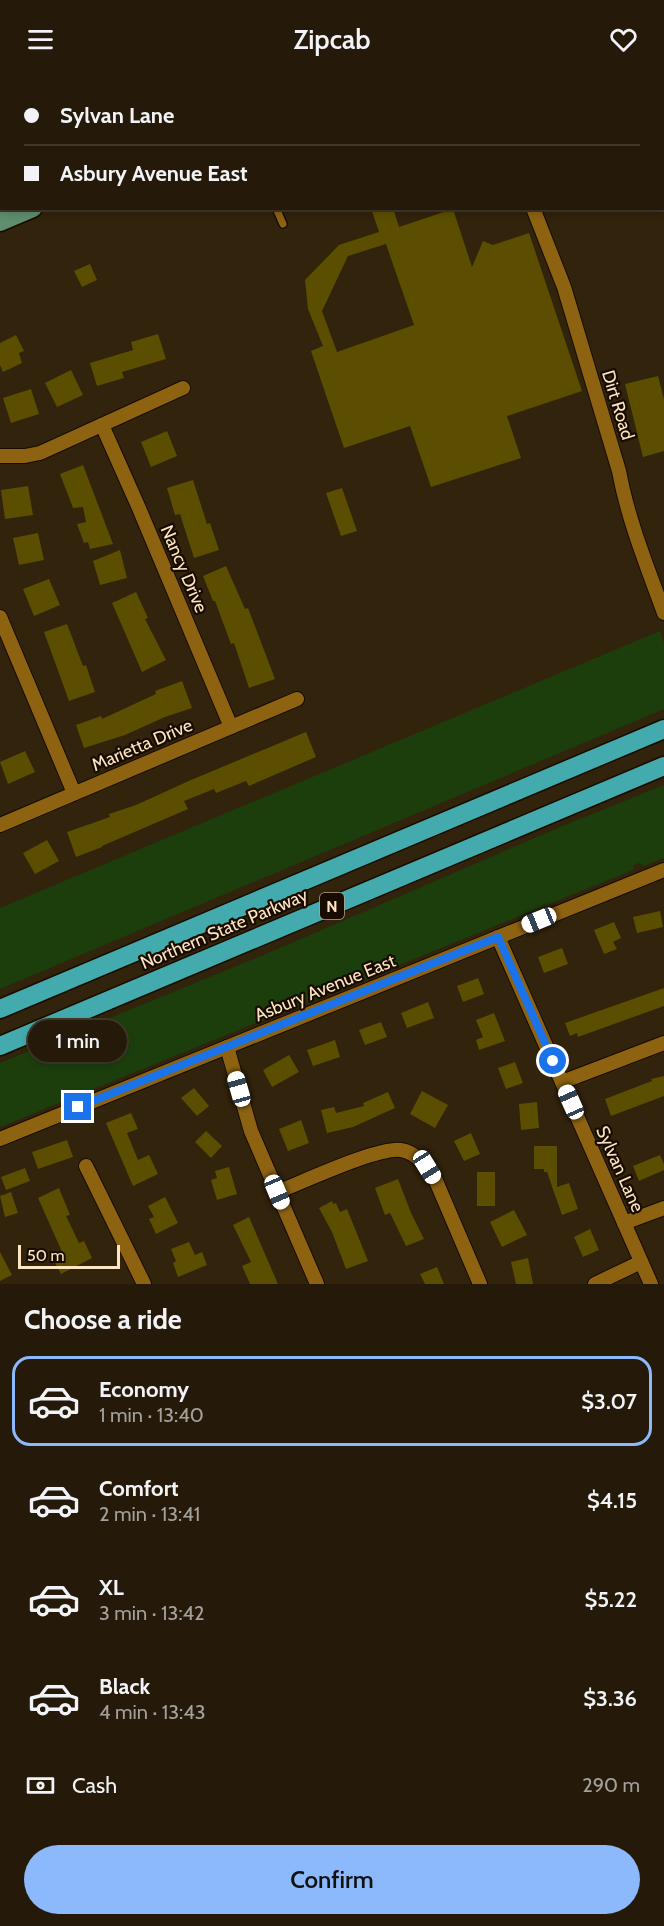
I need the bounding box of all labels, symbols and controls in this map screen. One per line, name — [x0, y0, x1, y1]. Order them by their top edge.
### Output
icon: menu — [24, 23, 57, 56]
text: Zipcab — [294, 23, 370, 56]
icon: heart — [607, 23, 640, 56]
text: Sylvan Lane — [60, 102, 174, 129]
text: Asbury Avenue East — [60, 160, 248, 187]
street label: Dirt Road — [597, 368, 639, 442]
street label: Nancy Drive — [156, 522, 212, 616]
street label: Marietta Drive — [88, 714, 196, 776]
street label: Northern State Parkway — [137, 884, 311, 974]
road number: N — [320, 893, 344, 919]
car — [519, 905, 559, 935]
street label: Asbury Avenue East — [251, 950, 399, 1026]
callout: 1 min — [28, 1020, 128, 1062]
text: 1 min — [55, 1029, 100, 1053]
route start — [539, 1047, 566, 1074]
car — [225, 1069, 253, 1109]
car — [555, 1082, 587, 1122]
route end — [64, 1093, 91, 1120]
street label: Sylvan Lane — [591, 1123, 649, 1215]
car — [410, 1147, 444, 1187]
car — [262, 1172, 292, 1212]
scale bar — [18, 1242, 120, 1270]
text: 50 m — [27, 1246, 64, 1265]
text: Choose a ride — [24, 1303, 182, 1336]
icon: car — [27, 1374, 81, 1428]
text: Economy — [99, 1376, 189, 1403]
text: $3.07 — [581, 1388, 637, 1415]
text: 1 min · 13:40 — [99, 1403, 204, 1427]
icon: car — [27, 1473, 81, 1527]
text: Comfort — [99, 1475, 178, 1502]
text: $4.15 — [587, 1487, 637, 1514]
text: 2 min · 13:41 — [99, 1502, 200, 1526]
icon: car — [27, 1572, 81, 1626]
text: XL — [99, 1574, 124, 1601]
text: $5.22 — [584, 1586, 637, 1613]
text: 3 min · 13:42 — [99, 1601, 205, 1625]
icon: car — [27, 1671, 81, 1725]
text: Black — [99, 1673, 150, 1700]
text: $3.36 — [583, 1685, 637, 1712]
text: 4 min · 13:43 — [99, 1700, 206, 1724]
icon: cash — [24, 1769, 57, 1802]
text: Cash — [72, 1772, 117, 1799]
text: 290 m — [582, 1773, 640, 1797]
button: Confirm — [24, 1845, 640, 1914]

